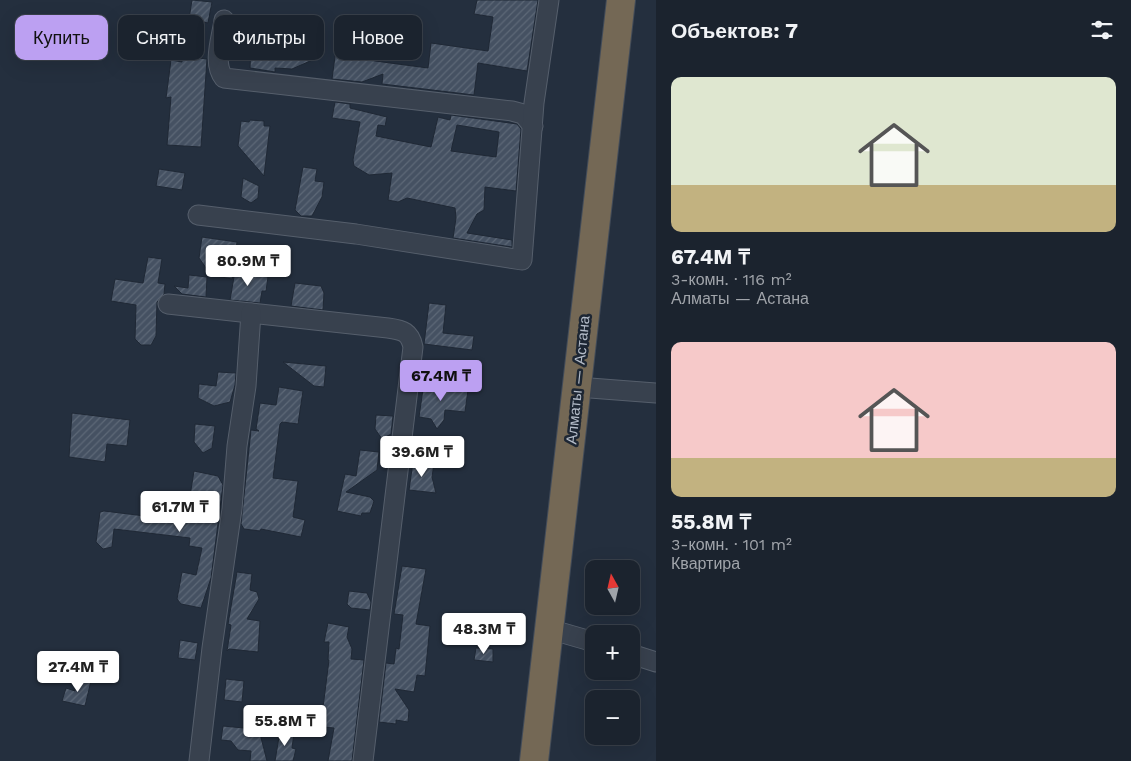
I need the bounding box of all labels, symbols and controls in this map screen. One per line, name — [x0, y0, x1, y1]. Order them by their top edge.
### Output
chip: Купить — [15, 15, 108, 60]
chip: Снять — [118, 15, 204, 60]
chip: Фильтры — [214, 15, 324, 60]
chip: Новое — [334, 15, 422, 60]
icon: filters — [1088, 16, 1116, 44]
text: Объектов: 7 — [671, 18, 798, 43]
icon: home — [849, 110, 939, 200]
pin: 80.9M ₸ — [202, 244, 294, 287]
text: 67.4M ₸ — [671, 244, 750, 269]
text: 80.9M ₸ — [217, 251, 279, 270]
text: 3-комн. · 116 m² — [671, 270, 792, 289]
text: Алматы — Астана — [671, 289, 809, 308]
street label: Алматы — Астана — [562, 314, 594, 445]
pin: 67.4M ₸ — [395, 360, 487, 402]
text: 67.4M ₸ — [411, 366, 471, 385]
icon: home — [849, 375, 939, 465]
pin: 39.6M ₸ — [376, 436, 468, 478]
text: 39.6M ₸ — [391, 442, 453, 461]
pin: 61.7M ₸ — [134, 490, 226, 533]
text: 61.7M ₸ — [152, 497, 208, 516]
text: 55.8M ₸ — [671, 509, 751, 534]
text: 3-комн. · 101 m² — [671, 535, 792, 554]
text: Квартира — [671, 554, 740, 573]
north arrow — [585, 560, 640, 615]
map controls — [585, 560, 640, 745]
pin: 48.3M ₸ — [438, 612, 530, 655]
text: 48.3M ₸ — [453, 619, 515, 638]
button: + — [585, 625, 640, 680]
pin: 27.4M ₸ — [32, 650, 124, 693]
text: 27.4M ₸ — [48, 657, 108, 676]
button: − — [585, 690, 640, 745]
pin: 55.8M ₸ — [239, 704, 331, 747]
text: 55.8M ₸ — [254, 711, 316, 730]

